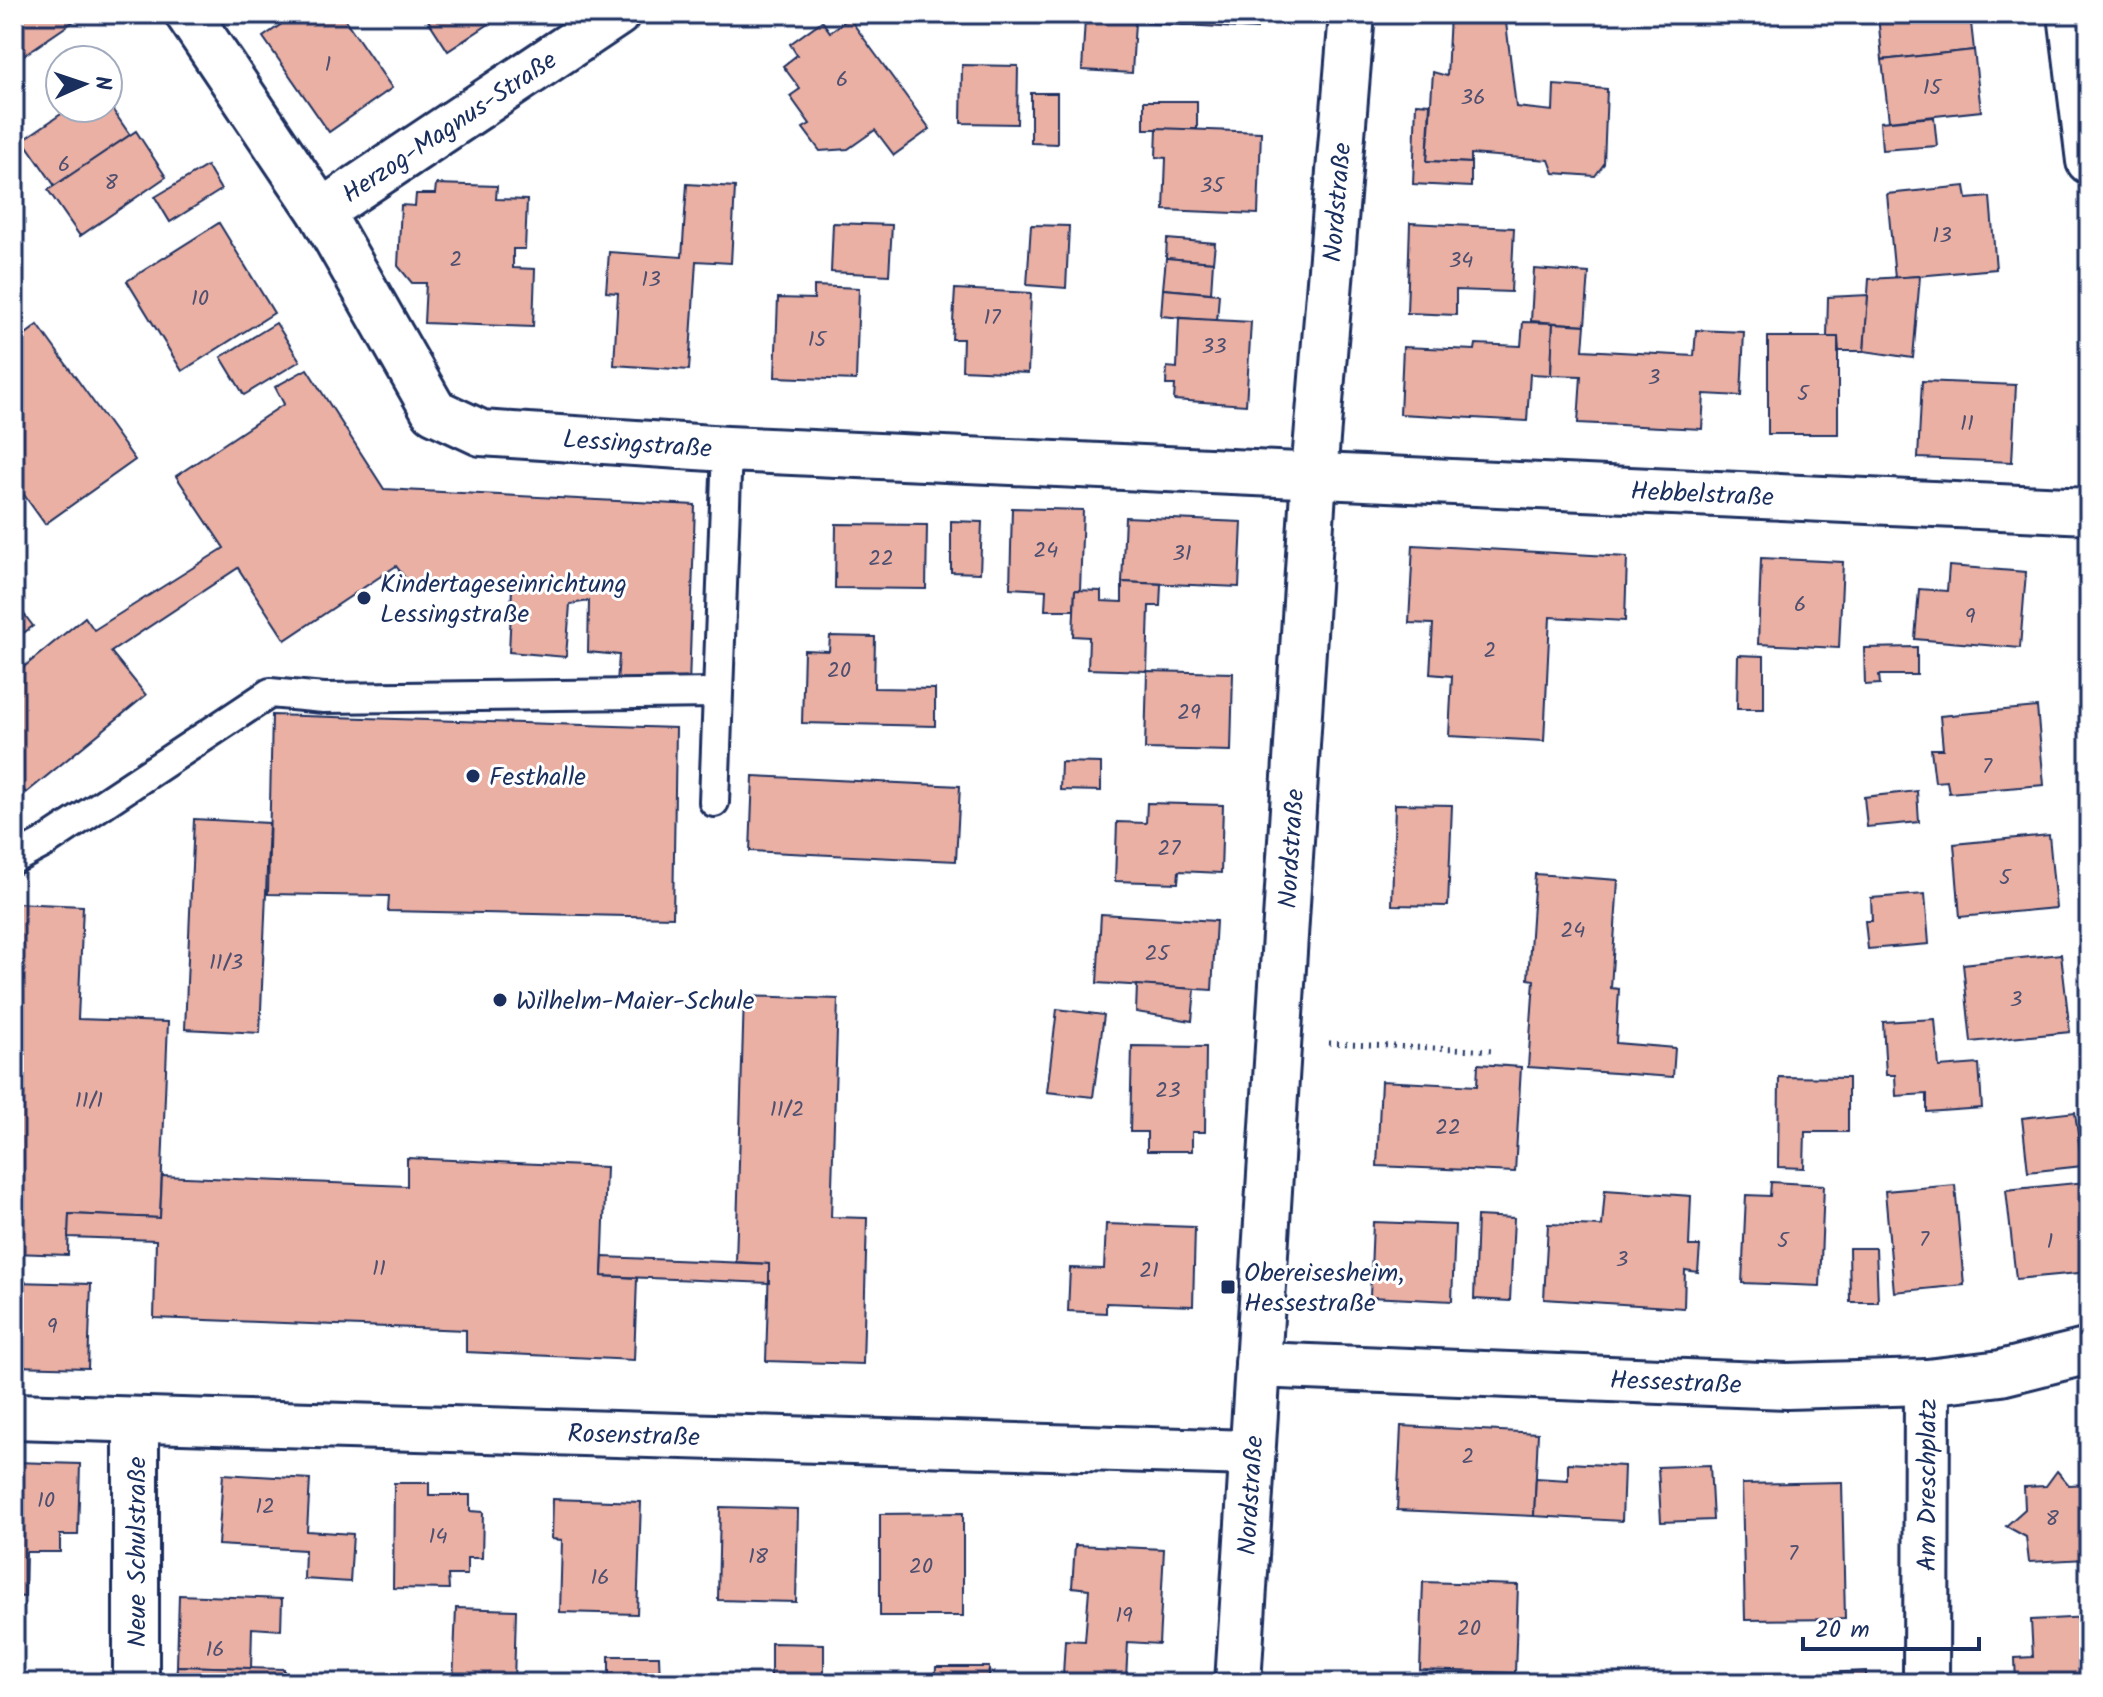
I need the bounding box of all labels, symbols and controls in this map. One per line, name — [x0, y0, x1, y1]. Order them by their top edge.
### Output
street label: Herzog-Magnus-Straße — [334, 41, 566, 215]
north arrow — [44, 44, 124, 124]
house number: 1 — [325, 48, 331, 83]
house number: 6 — [836, 63, 848, 98]
house number: 15 — [1923, 71, 1943, 106]
text: N — [84, 75, 119, 91]
house number: 36 — [1461, 81, 1485, 116]
street label: Nordstraße — [1313, 141, 1364, 264]
house number: 6 — [58, 148, 70, 183]
house number: 8 — [104, 166, 118, 201]
house number: 35 — [1200, 169, 1225, 204]
house number: 13 — [1932, 219, 1952, 254]
house number: 2 — [450, 243, 462, 278]
house number: 34 — [1449, 244, 1473, 279]
house number: 13 — [641, 263, 661, 298]
house number: 10 — [191, 282, 209, 317]
house number: 17 — [983, 301, 1001, 336]
house number: 15 — [808, 323, 828, 358]
house number: 33 — [1201, 330, 1227, 365]
house number: 3 — [1648, 361, 1660, 396]
house number: 5 — [1797, 377, 1810, 412]
house number: 11 — [1960, 407, 1974, 442]
street label: Lessingstraße — [561, 419, 713, 471]
street label: Hebbelstraße — [1630, 471, 1775, 520]
house number: 24 — [1034, 534, 1058, 569]
house number: 31 — [1172, 537, 1192, 572]
house number: 22 — [868, 542, 894, 577]
place label: Kindertageseinrichtung Lessingstraße — [380, 564, 627, 636]
house number: 6 — [1794, 588, 1806, 623]
marker: Kindertageseinrichtung Lessingstraße — [355, 589, 373, 607]
house number: 9 — [1965, 600, 1976, 635]
house number: 2 — [1484, 634, 1496, 669]
house number: 20 — [827, 654, 851, 689]
house number: 29 — [1177, 696, 1201, 731]
house number: 7 — [1982, 750, 1993, 785]
place label: Festhalle — [489, 757, 586, 799]
marker: Festhalle — [464, 767, 482, 785]
street label: Nordstraße — [1268, 787, 1317, 910]
house number: 27 — [1158, 832, 1181, 867]
house number: 5 — [1999, 861, 2012, 896]
house number: 24 — [1561, 914, 1585, 949]
house number: 25 — [1145, 937, 1170, 972]
house number: 11/3 — [209, 946, 243, 981]
place label: Wilhelm-Maier-Schule — [516, 981, 755, 1023]
house number: 3 — [2010, 983, 2022, 1018]
marker: Wilhelm-Maier-Schule — [491, 991, 509, 1009]
house number: 23 — [1155, 1074, 1181, 1109]
house number: 11/1 — [75, 1084, 103, 1119]
house number: 11/2 — [770, 1093, 804, 1128]
house number: 22 — [1435, 1111, 1461, 1146]
house number: 7 — [1919, 1223, 1930, 1258]
house number: 5 — [1777, 1224, 1790, 1259]
house number: 1 — [2047, 1225, 2053, 1260]
house number: 3 — [1616, 1243, 1628, 1278]
house number: 11 — [372, 1252, 386, 1287]
place label: Obereisesheim, Hessestraße — [1244, 1253, 1404, 1325]
house number: 21 — [1139, 1254, 1159, 1289]
marker: Obereisesheim, Hessestraße — [1219, 1278, 1237, 1296]
house number: 9 — [47, 1310, 58, 1345]
street label: Hessestraße — [1609, 1360, 1743, 1407]
street label: Am Dreschplatz — [1907, 1398, 1950, 1572]
street label: Rosenstraße — [567, 1414, 701, 1459]
street label: Nordstraße — [1227, 1434, 1277, 1557]
house number: 2 — [1462, 1440, 1474, 1475]
street label: Neue Schulstraße — [117, 1456, 159, 1647]
house number: 10 — [37, 1484, 55, 1519]
house number: 12 — [255, 1490, 275, 1525]
house number: 8 — [2045, 1502, 2059, 1537]
house number: 14 — [428, 1520, 448, 1555]
house number: 7 — [1788, 1537, 1799, 1572]
house number: 18 — [748, 1540, 769, 1575]
house number: 20 — [909, 1550, 933, 1585]
house number: 16 — [590, 1561, 610, 1596]
house number: 19 — [1115, 1599, 1133, 1634]
scale bar — [1803, 1601, 1979, 1651]
text: 20 m — [1815, 1611, 1870, 1650]
house number: 20 — [1457, 1612, 1481, 1647]
house number: 16 — [205, 1633, 225, 1668]

